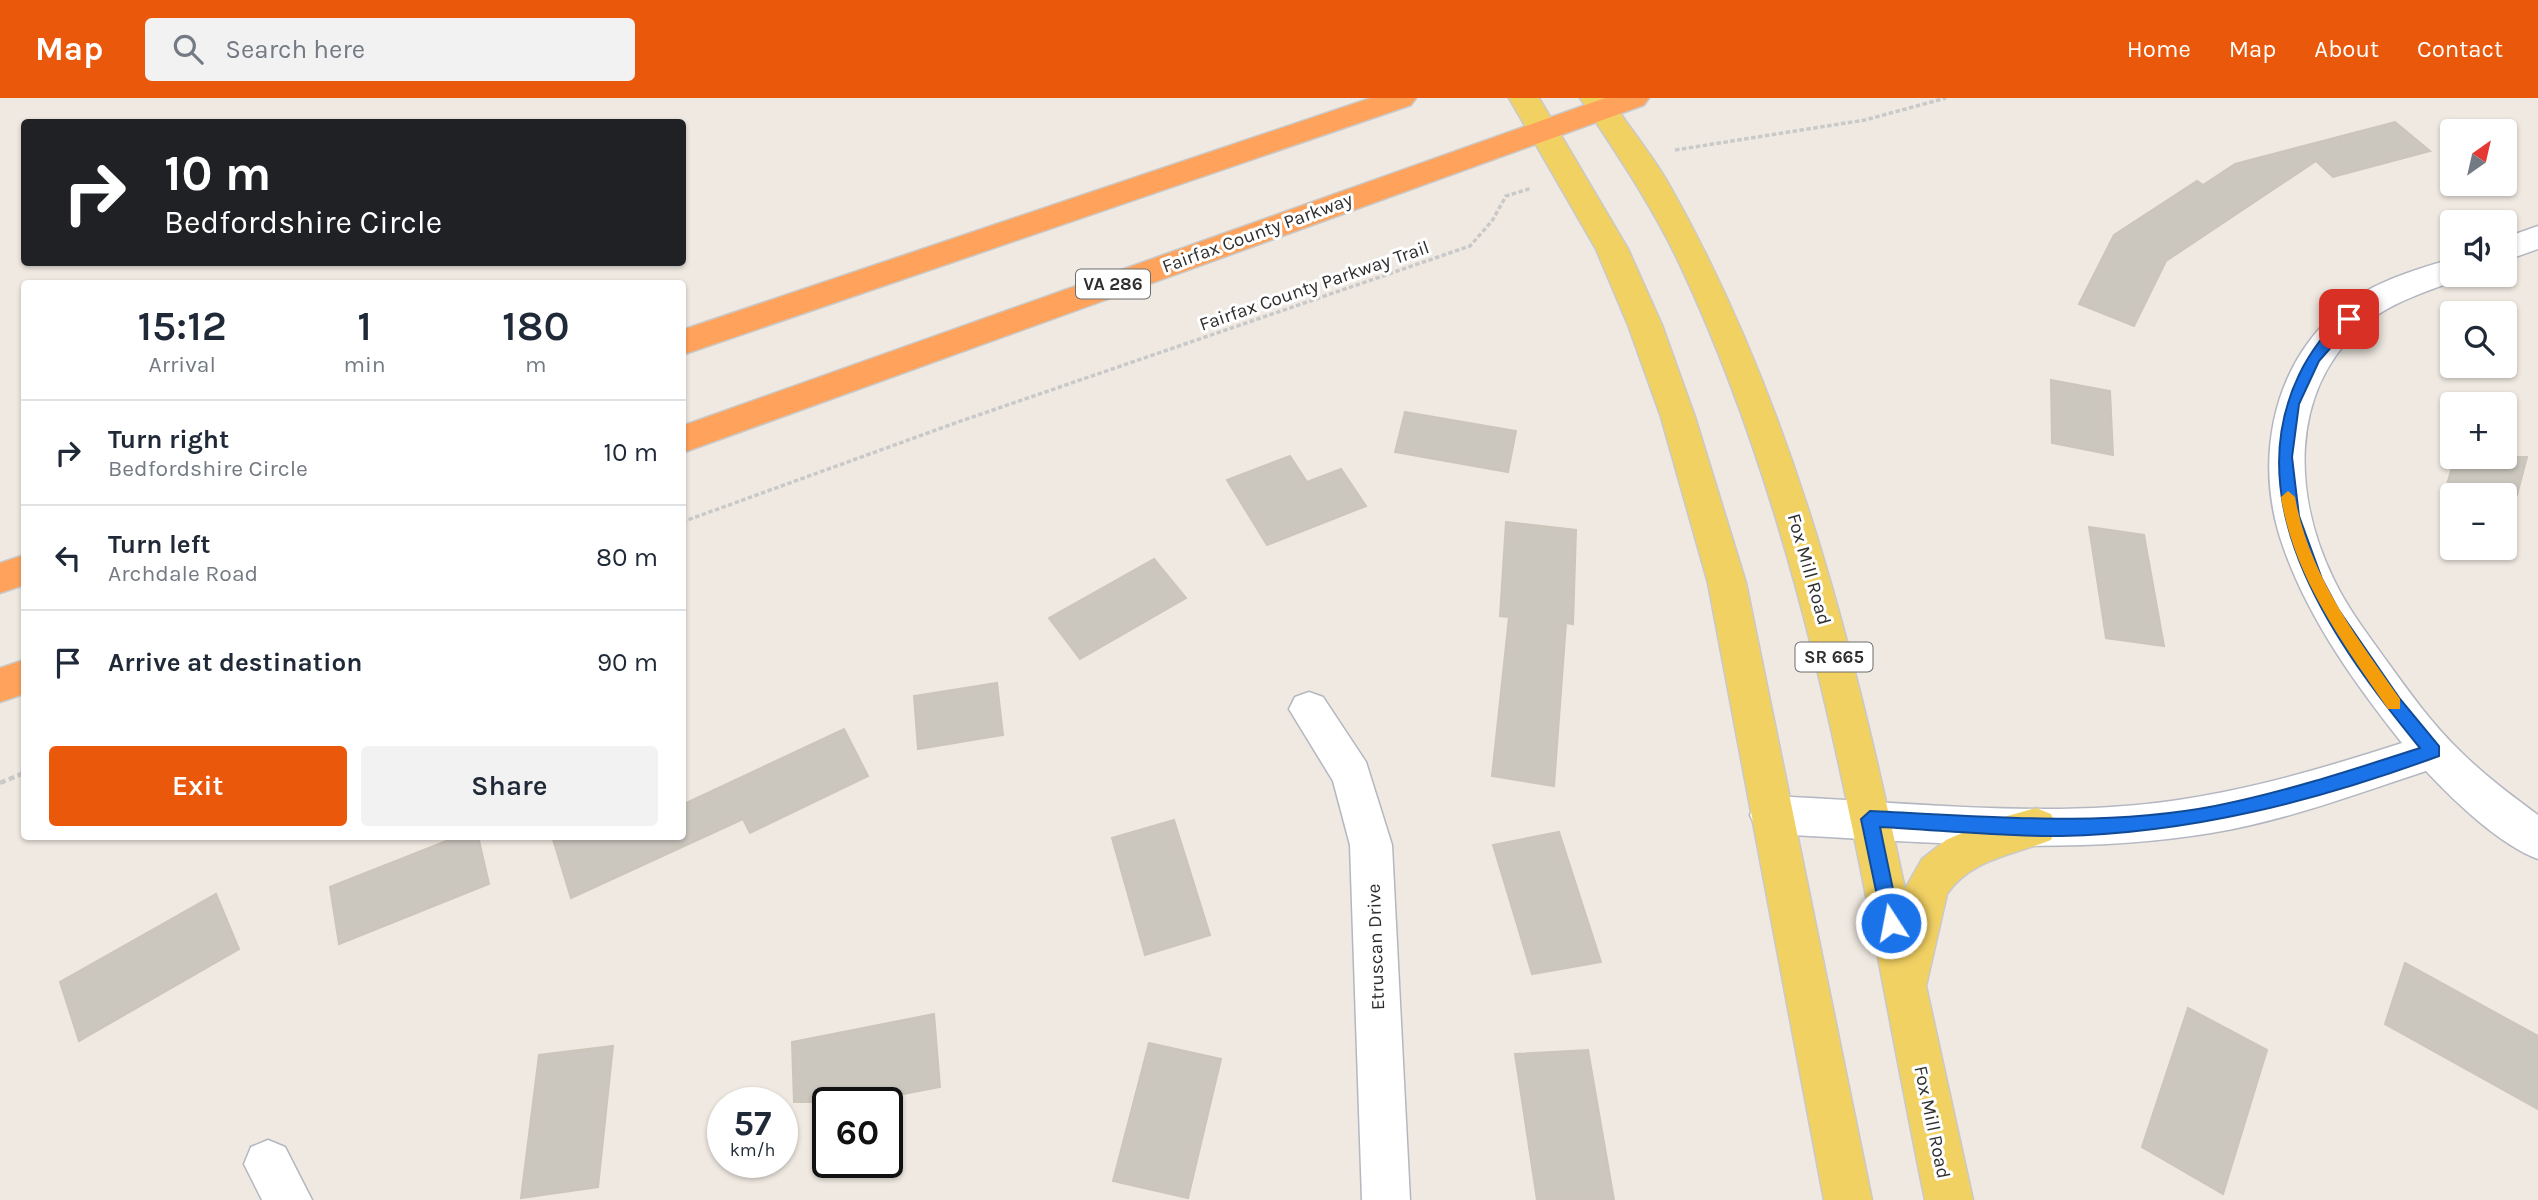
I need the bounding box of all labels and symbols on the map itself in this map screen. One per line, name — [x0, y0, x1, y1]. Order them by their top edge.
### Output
north arrow — [2440, 119, 2516, 196]
street label: Fairfax County Parkway — [1159, 188, 1356, 278]
street label: Fairfax County Parkway Trail — [1196, 236, 1432, 336]
road number: VA 286 — [1076, 270, 1150, 299]
pin — [2319, 289, 2379, 349]
street label: Fox Mill Road — [1783, 511, 1835, 627]
road number: SR 665 — [1796, 642, 1872, 672]
street label: Etruscan Drive — [1363, 883, 1389, 1011]
position arrow — [1854, 886, 1928, 960]
street label: Fox Mill Road — [1909, 1064, 1955, 1181]
speed limit sign: 60 — [812, 1087, 903, 1178]

